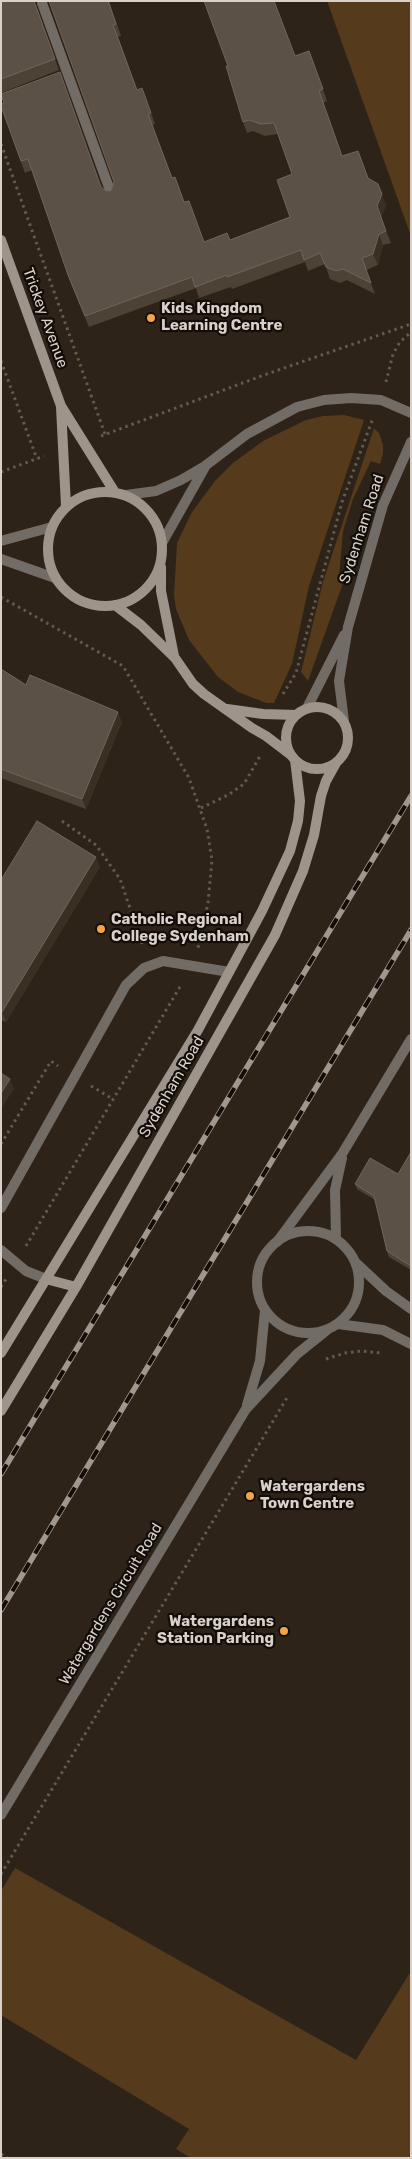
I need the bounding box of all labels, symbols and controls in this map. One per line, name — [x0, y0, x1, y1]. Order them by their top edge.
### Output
street label: Trickey Avenue — [19, 266, 71, 370]
place label: Kids Kingdom Learning Centre — [161, 300, 282, 335]
marker: Kids Kingdom Learning Centre — [145, 312, 157, 324]
street label: Sydenham Road — [336, 472, 388, 586]
place label: Catholic Regional College Sydenham — [111, 911, 249, 946]
marker: Catholic Regional College Sydenham — [95, 923, 107, 935]
street label: Sydenham Road — [136, 1033, 208, 1141]
place label: Watergardens Town Centre — [260, 1478, 365, 1513]
marker: Watergardens Town Centre — [244, 1490, 256, 1502]
street label: Watergardens Circuit Road — [56, 1520, 166, 1688]
place label: Watergardens Station Parking — [157, 1613, 274, 1648]
marker: Watergardens Station Parking — [278, 1625, 290, 1637]

